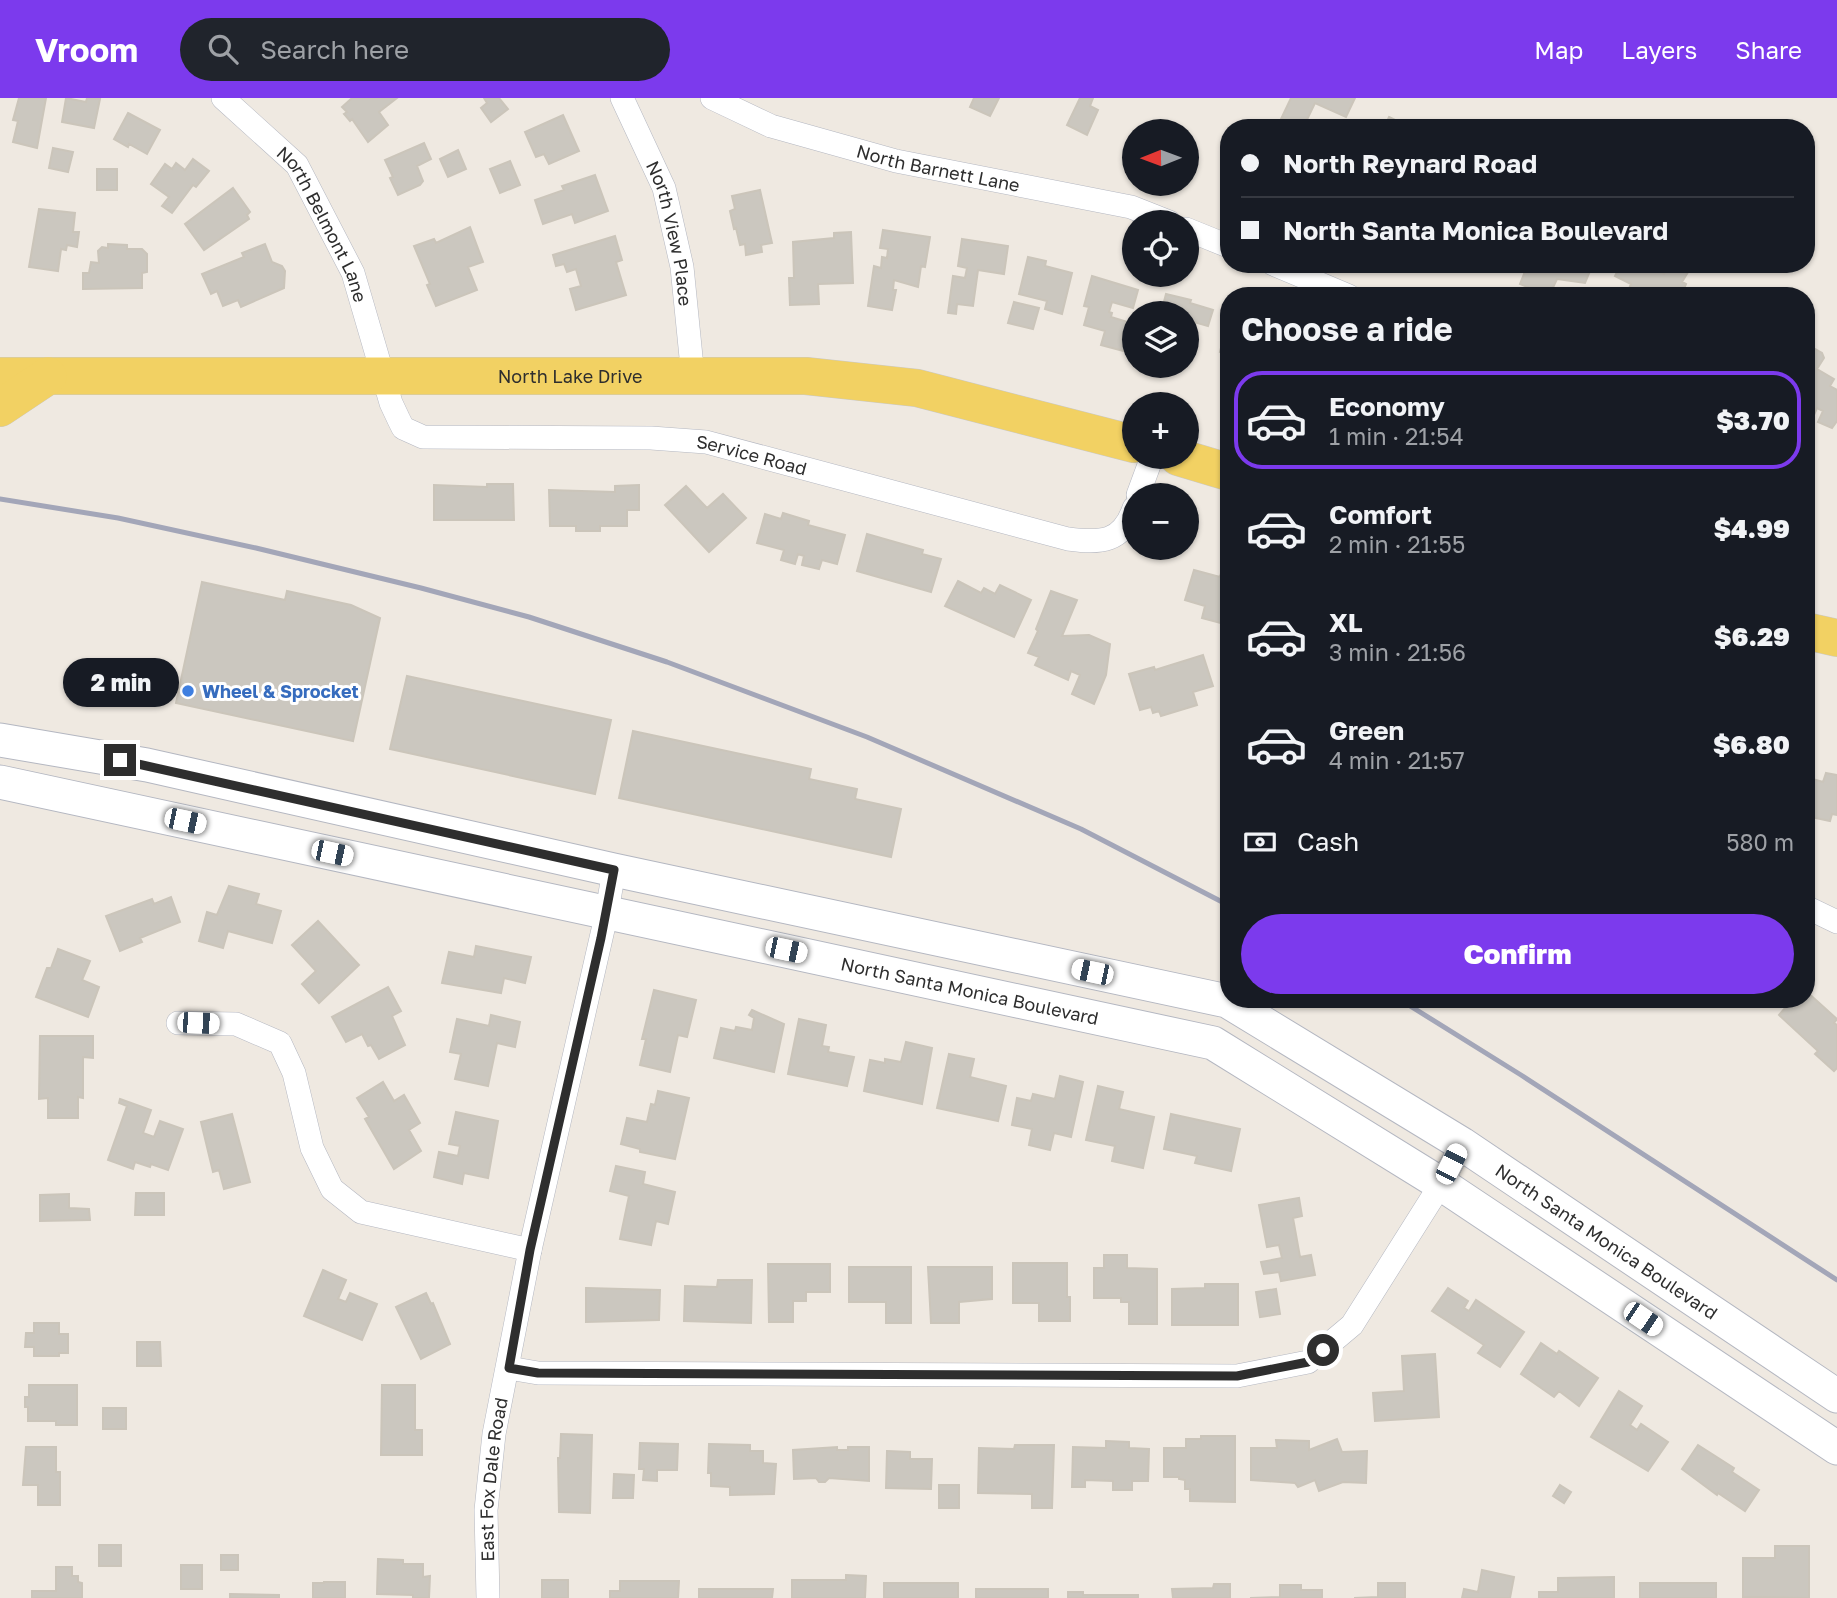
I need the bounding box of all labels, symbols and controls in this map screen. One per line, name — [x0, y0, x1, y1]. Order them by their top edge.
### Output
search box — [180, 18, 670, 81]
text: Vroom — [35, 30, 138, 69]
icon: search — [204, 30, 242, 68]
text: Search here — [260, 34, 409, 65]
text: Map — [1534, 35, 1583, 64]
text: Layers — [1621, 35, 1697, 64]
text: Share — [1735, 35, 1802, 64]
north arrow — [1122, 119, 1199, 196]
map controls — [1122, 119, 1199, 560]
street label: North Barnett Lane — [854, 140, 1022, 196]
street label: North Belmont Lane — [273, 141, 372, 305]
text: North Reynard Road — [1283, 148, 1537, 179]
street label: North View Place — [642, 157, 697, 307]
button: locate — [1122, 210, 1199, 287]
text: North Santa Monica Boulevard — [1283, 215, 1668, 246]
button: layers — [1122, 301, 1199, 378]
text: Choose a ride — [1241, 310, 1453, 348]
street label: North Lake Drive — [498, 365, 642, 387]
icon: car — [1245, 389, 1308, 452]
text: Economy — [1329, 391, 1445, 422]
button: + — [1122, 392, 1199, 469]
text: $3.70 — [1716, 405, 1790, 436]
text: 1 min · 21:54 — [1329, 422, 1464, 450]
street label: Service Road — [696, 430, 809, 480]
button: − — [1122, 483, 1199, 560]
icon: car — [1245, 497, 1308, 560]
text: Comfort — [1329, 499, 1432, 530]
text: $4.99 — [1714, 513, 1790, 544]
text: 2 min · 21:55 — [1329, 530, 1465, 558]
icon: car — [1245, 605, 1308, 668]
text: XL — [1329, 607, 1363, 638]
text: $6.29 — [1714, 621, 1790, 652]
text: 3 min · 21:56 — [1329, 638, 1466, 666]
callout: 2 min — [62, 658, 178, 708]
text: 2 min — [91, 668, 151, 696]
place label: Wheel & Sprocket — [202, 680, 359, 702]
marker: Wheel & Sprocket — [180, 683, 196, 699]
icon: car — [1245, 713, 1308, 776]
text: Green — [1329, 715, 1404, 746]
text: $6.80 — [1713, 729, 1790, 760]
route end — [104, 744, 136, 776]
text: 4 min · 21:57 — [1329, 746, 1465, 774]
car — [163, 806, 208, 836]
icon: cash — [1241, 823, 1279, 861]
text: Cash — [1297, 826, 1359, 857]
text: 580 m — [1726, 828, 1794, 856]
car — [310, 838, 355, 868]
button: Confirm — [1241, 914, 1794, 994]
car — [764, 935, 809, 965]
street label: North Santa Monica Boulevard — [839, 952, 1101, 1029]
car — [1070, 957, 1115, 987]
car — [177, 1012, 220, 1034]
car — [1433, 1141, 1470, 1187]
street label: North Santa Monica Boulevard — [1491, 1159, 1722, 1324]
car — [1620, 1299, 1667, 1339]
route start — [1307, 1334, 1339, 1366]
street label: East Fox Dale Road — [475, 1395, 512, 1562]

